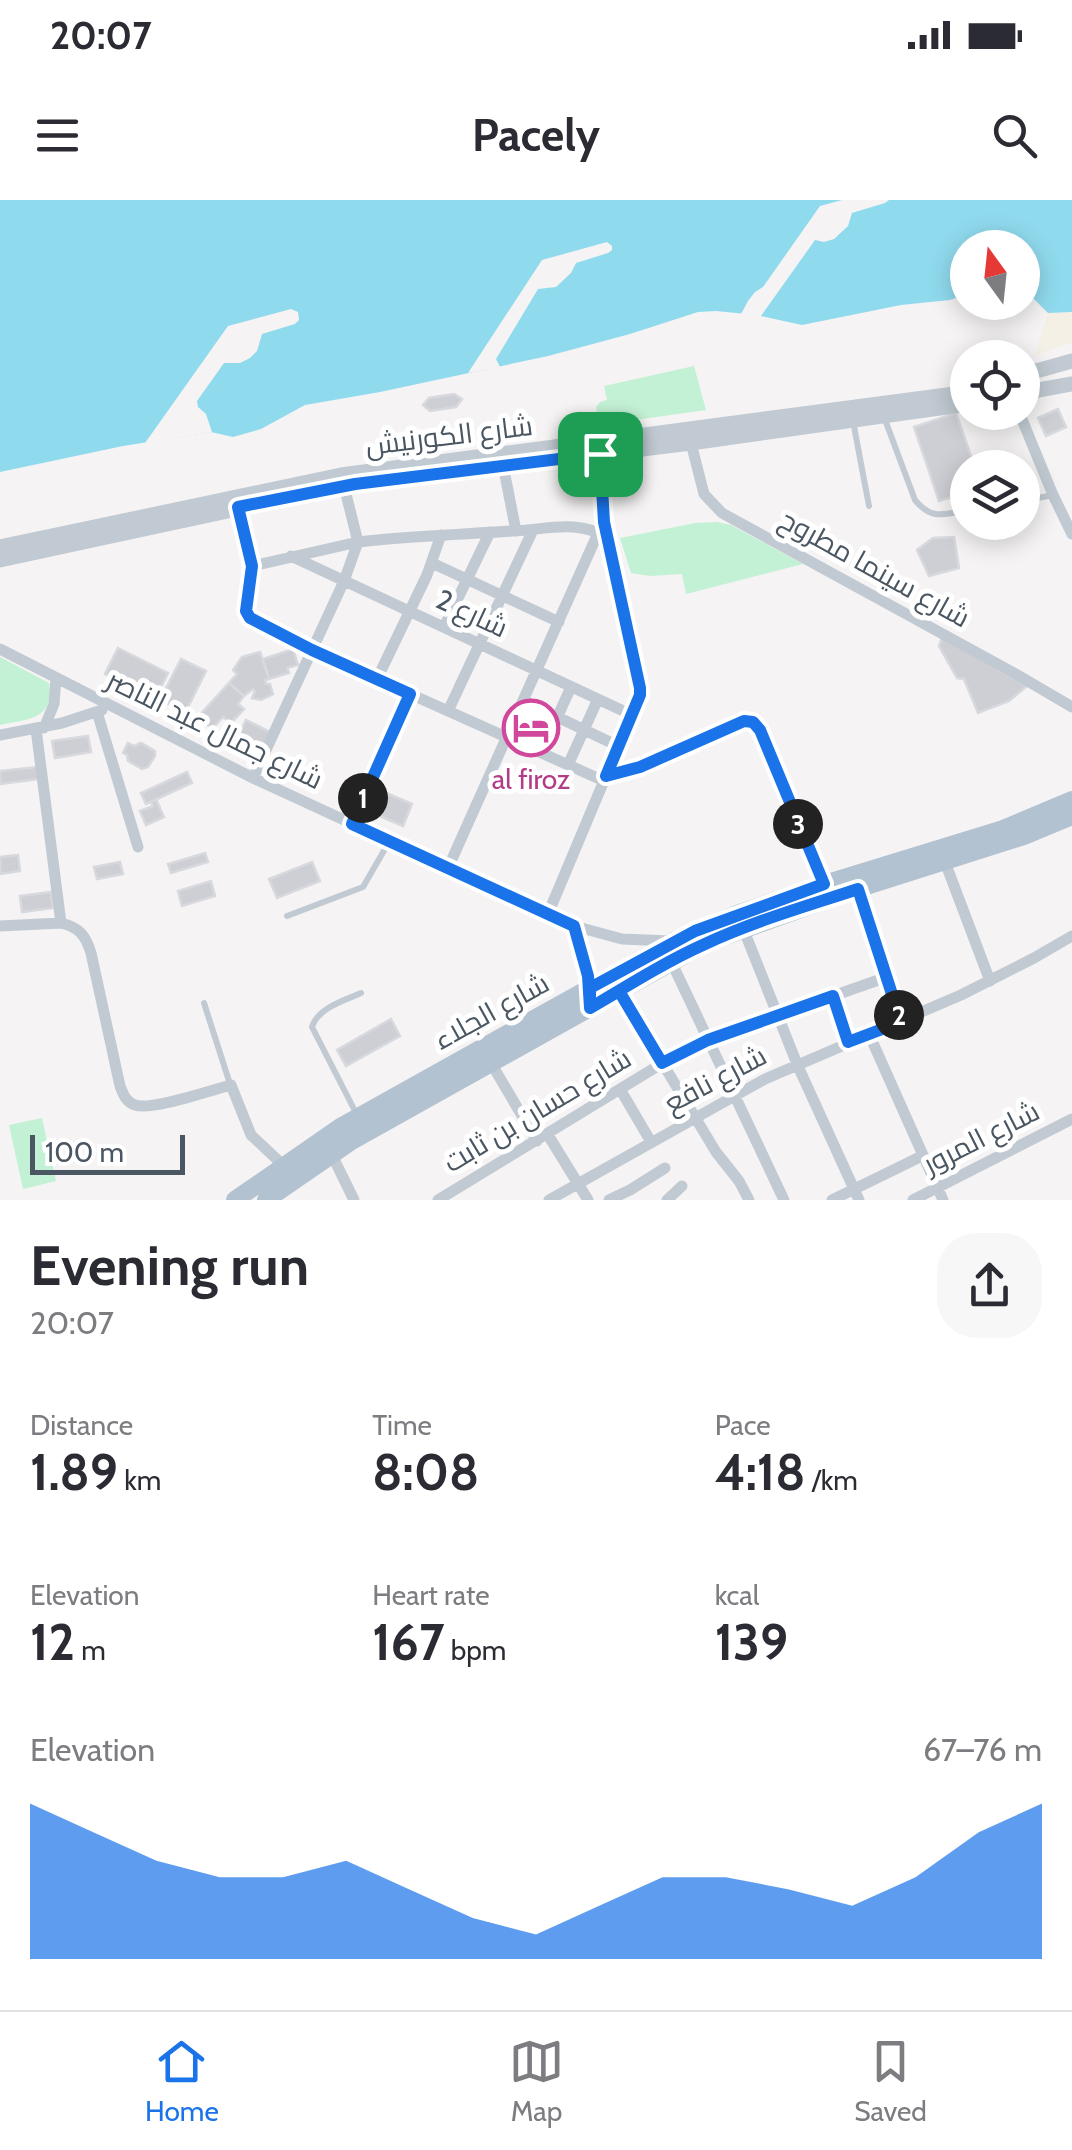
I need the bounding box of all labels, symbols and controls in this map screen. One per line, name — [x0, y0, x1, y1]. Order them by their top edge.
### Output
text: 20:07 — [50, 12, 152, 59]
icon: menu — [30, 108, 85, 163]
text: Pacely — [472, 108, 600, 162]
icon: search — [987, 108, 1042, 163]
north arrow — [950, 230, 1040, 320]
map controls — [950, 230, 1040, 540]
button: locate — [950, 340, 1040, 430]
street label: شارع الكورنيش — [363, 408, 535, 464]
pin — [558, 412, 643, 497]
icon: arrive — [573, 427, 628, 482]
button: layers — [950, 450, 1040, 540]
street label: شارع سينما مطروح — [773, 502, 976, 636]
street label: شارع 2 — [430, 582, 513, 646]
street label: شارع جمال عبد الناصر — [99, 661, 329, 798]
hotel icon: al firoz — [501, 698, 561, 758]
place label: al firoz — [492, 762, 570, 796]
pin: 1 — [338, 773, 388, 823]
text: 1 — [358, 781, 368, 815]
pin: 3 — [773, 799, 823, 849]
text: 3 — [790, 807, 806, 841]
street label: شارع الجلاء — [427, 965, 556, 1058]
pin: 2 — [874, 990, 924, 1040]
text: 2 — [892, 998, 906, 1032]
street label: شارع نافع — [658, 1038, 773, 1122]
street label: شارع حسان بن ثابت — [437, 1041, 638, 1181]
street label: شارع المرور — [915, 1093, 1046, 1183]
scale bar — [30, 1130, 185, 1174]
text: 100 m — [45, 1135, 124, 1169]
text: Evening run — [30, 1232, 309, 1299]
button: share — [937, 1233, 1042, 1338]
text: 20:07 — [30, 1303, 114, 1342]
text: Distance — [30, 1408, 133, 1442]
text: Time — [372, 1408, 432, 1442]
text: Pace — [715, 1408, 771, 1442]
text: 1.89 — [30, 1442, 118, 1503]
text: 8:08 — [372, 1442, 479, 1503]
text: 4:18 — [715, 1442, 805, 1503]
text: km — [118, 1463, 161, 1497]
text: /km — [805, 1463, 858, 1497]
text: Elevation — [30, 1578, 139, 1612]
text: Heart rate — [372, 1578, 490, 1612]
text: kcal — [715, 1578, 759, 1612]
text: 12 — [30, 1612, 75, 1673]
text: 167 — [372, 1612, 444, 1673]
text: 139 — [715, 1612, 788, 1673]
text: m — [75, 1633, 106, 1667]
text: bpm — [444, 1633, 506, 1667]
text: Elevation — [30, 1730, 155, 1769]
text: 67–76 m — [923, 1730, 1042, 1769]
tab: Home — [145, 2034, 219, 2128]
tab: Map — [509, 2034, 564, 2128]
tab: Saved — [854, 2034, 927, 2128]

